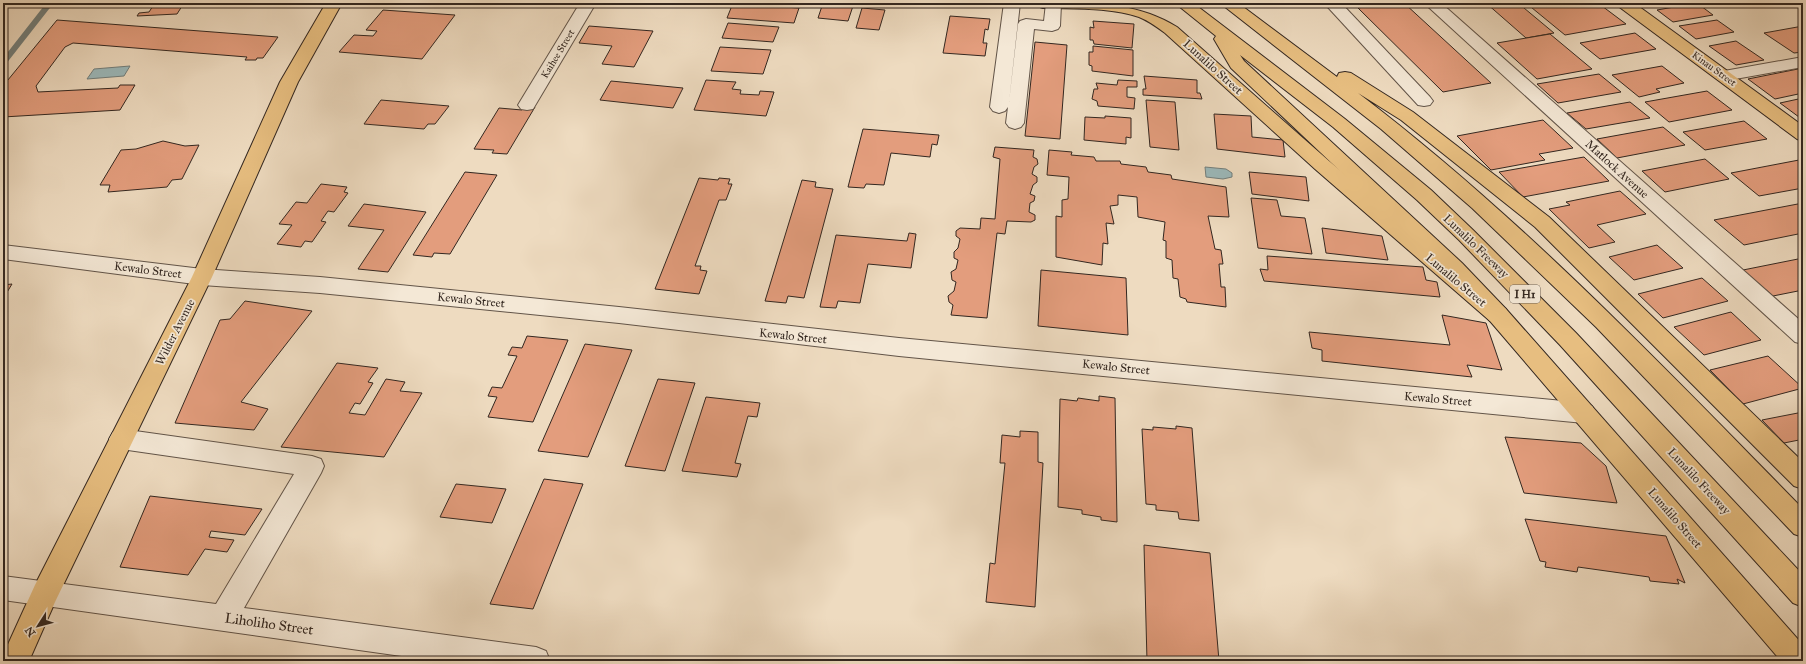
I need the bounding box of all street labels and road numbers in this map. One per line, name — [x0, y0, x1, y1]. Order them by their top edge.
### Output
street label: Kaihee Street — [539, 27, 578, 81]
street label: Lunalilo Street — [1180, 37, 1246, 98]
street label: Kinau Street — [1690, 49, 1739, 89]
street label: Matlock Avenue — [1582, 137, 1652, 201]
street label: Lunalilo Freeway — [1440, 211, 1512, 281]
street label: Lunalilo Street — [1423, 251, 1490, 310]
street label: Kewalo Street — [113, 259, 183, 281]
road number: I H1 — [1510, 285, 1540, 303]
street label: Kewalo Street — [436, 289, 506, 311]
street label: Wilder Avenue — [152, 297, 198, 367]
street label: Kewalo Street — [758, 325, 828, 347]
street label: Kewalo Street — [1081, 356, 1151, 378]
street label: Kewalo Street — [1404, 389, 1473, 409]
street label: Lunalilo Freeway — [1665, 445, 1734, 517]
street label: Lunalilo Street — [1645, 485, 1705, 551]
street label: Liholiho Street — [224, 609, 314, 639]

